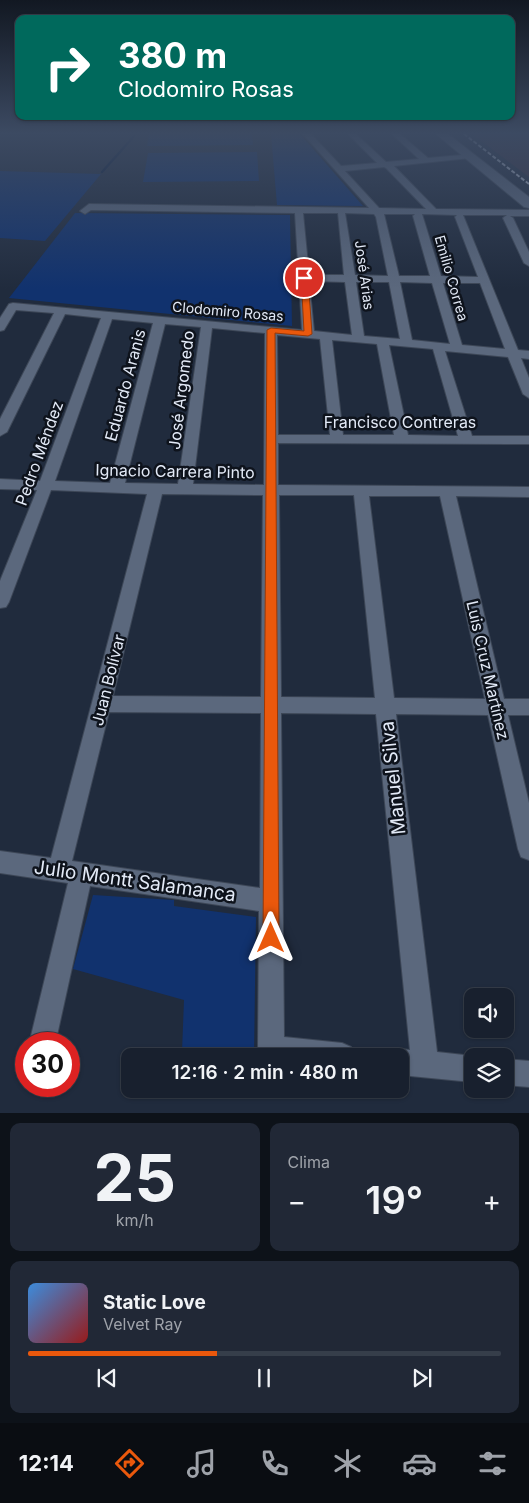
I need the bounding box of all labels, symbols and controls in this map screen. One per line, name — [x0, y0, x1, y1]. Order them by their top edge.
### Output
text: 380 m — [118, 34, 227, 76]
icon: right — [35, 35, 100, 100]
text: Clodomiro Rosas — [118, 76, 294, 102]
street label: Emilio Correa — [432, 233, 472, 323]
street label: José Arias — [352, 239, 378, 311]
pin — [283, 257, 325, 299]
icon: arrive — [290, 264, 318, 292]
street label: Clodomiro Rosas — [172, 298, 284, 324]
street label: Eduardo Aranis — [100, 327, 150, 443]
street label: José Argomedo — [164, 329, 198, 451]
street label: Pedro Méndez — [11, 398, 67, 508]
street label: Francisco Contreras — [324, 412, 476, 432]
street label: Ignacio Carrera Pinto — [95, 460, 255, 482]
street label: Luis Cruz Martínez — [462, 599, 514, 741]
street label: Juan Bolívar — [87, 632, 129, 728]
street label: Manuel Silva — [376, 720, 410, 836]
street label: Julio Montt Salamanca — [33, 855, 237, 907]
position arrow — [244, 911, 296, 963]
map controls — [464, 988, 514, 1098]
button: sound — [464, 988, 514, 1038]
speed limit sign: 30 — [15, 1032, 80, 1097]
button: layers — [464, 1048, 514, 1098]
text: 12:16 · 2 min · 480 m — [172, 1061, 358, 1084]
text: 25 — [94, 1138, 176, 1217]
text: Clima — [288, 1152, 330, 1172]
text: 19° — [365, 1177, 423, 1223]
text: − — [288, 1184, 306, 1218]
text: + — [482, 1184, 501, 1218]
text: km/h — [116, 1210, 154, 1230]
text: Static Love — [103, 1291, 206, 1314]
text: Velvet Ray — [103, 1314, 182, 1334]
icon: previous — [93, 1364, 121, 1392]
icon: pause — [250, 1364, 278, 1392]
icon: next — [408, 1364, 436, 1392]
icon: directions — [112, 1446, 147, 1481]
icon: music — [184, 1446, 219, 1481]
icon: phone — [257, 1446, 292, 1481]
icon: climate — [330, 1446, 365, 1481]
icon: car — [402, 1446, 437, 1481]
icon: filters — [475, 1446, 510, 1481]
text: 12:14 — [19, 1450, 74, 1476]

